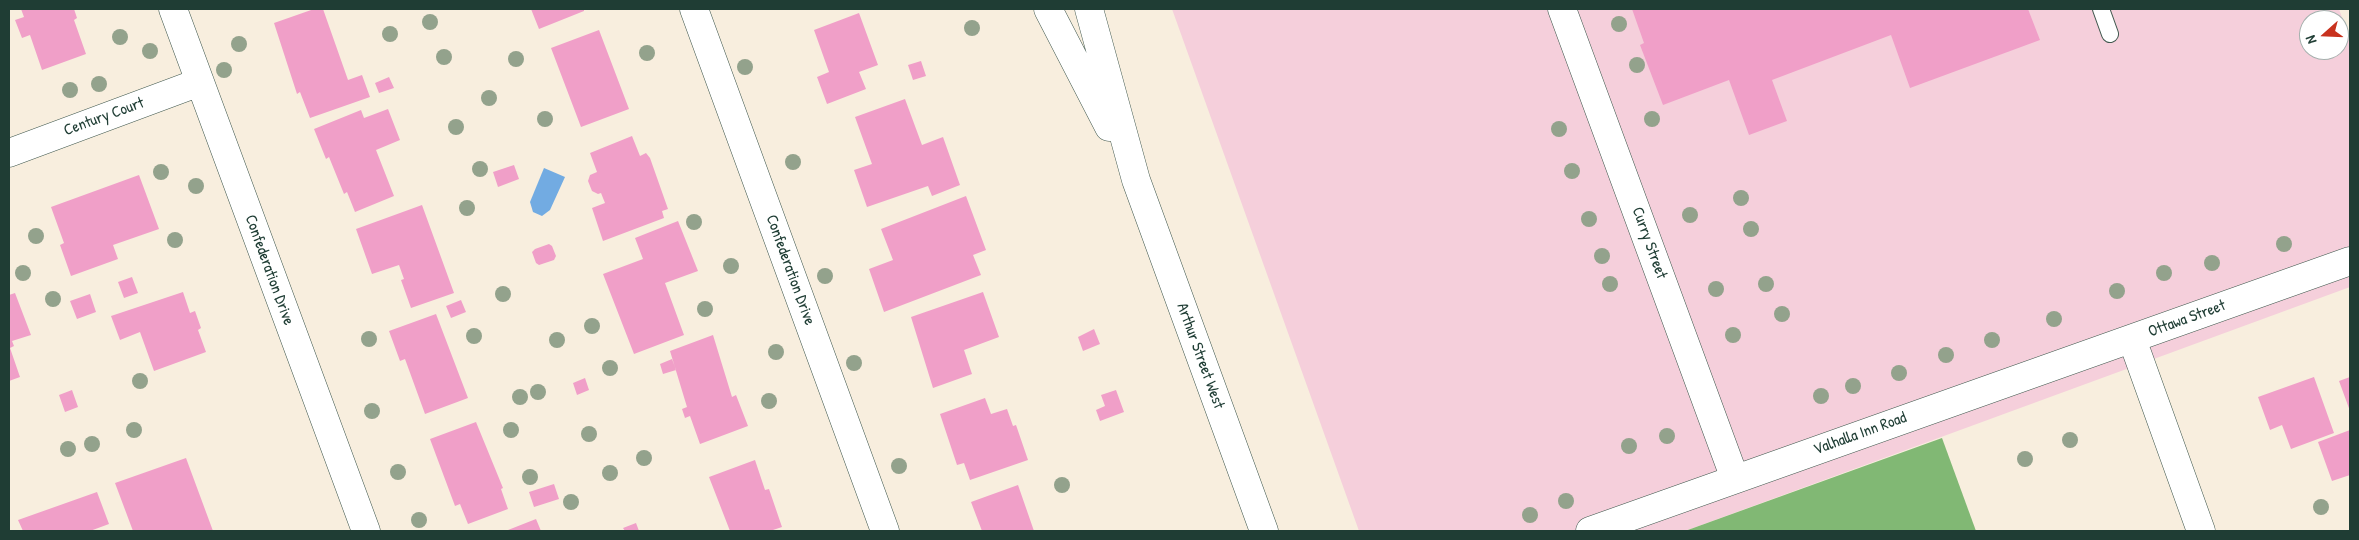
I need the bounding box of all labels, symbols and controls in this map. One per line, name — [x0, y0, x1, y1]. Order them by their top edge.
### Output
north arrow — [2299, 10, 2349, 60]
text: N — [2300, 33, 2321, 47]
street label: Century Court — [61, 94, 147, 140]
street label: Curry Street — [1627, 204, 1671, 282]
street label: Confederation Drive — [240, 212, 298, 328]
street label: Confederation Drive — [761, 212, 819, 328]
street label: Ottawa Street — [2146, 296, 2228, 342]
street label: Arthur Street West — [1172, 300, 1228, 412]
street label: Valhalla Inn Road — [1811, 408, 1909, 460]

